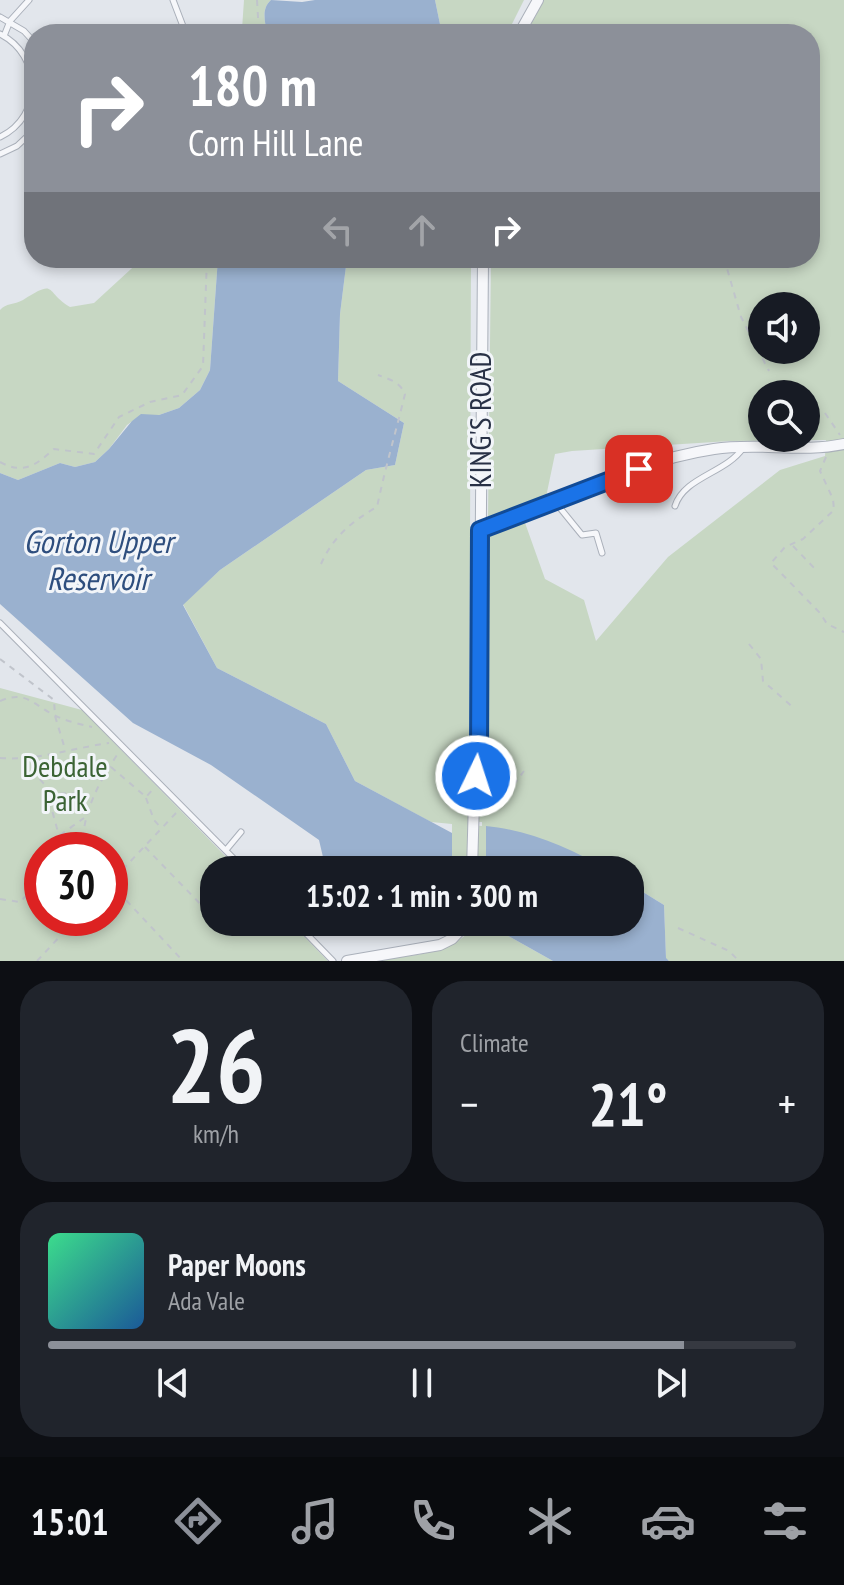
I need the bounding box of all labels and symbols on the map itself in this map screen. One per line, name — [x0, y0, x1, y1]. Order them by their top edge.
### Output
street label: KING'S ROAD — [460, 352, 499, 488]
pin — [605, 435, 673, 503]
water label: Gorton Upper Reservoir — [24, 520, 177, 599]
position arrow — [434, 734, 518, 818]
park label: Debdale Park — [22, 746, 108, 819]
speed limit sign: 30 — [24, 832, 128, 936]

